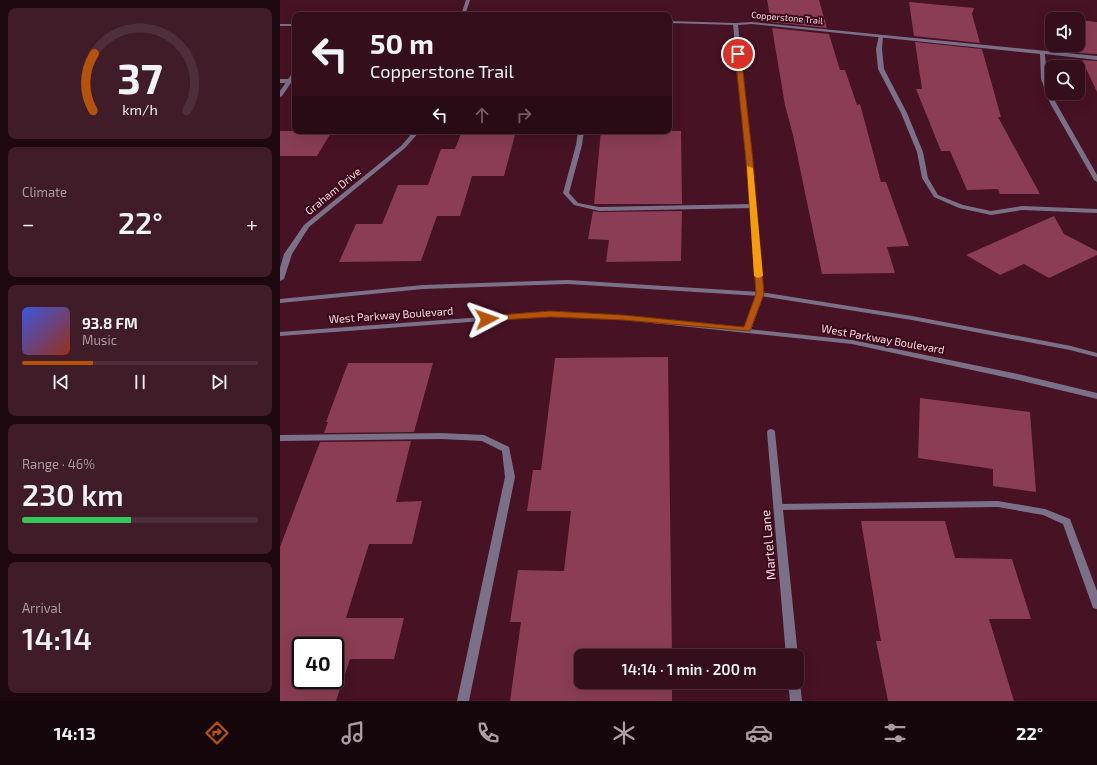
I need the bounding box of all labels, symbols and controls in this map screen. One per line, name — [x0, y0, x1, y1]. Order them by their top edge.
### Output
street label: Copperstone Trail — [751, 9, 824, 26]
map controls — [1045, 12, 1085, 100]
button: sound — [1045, 12, 1085, 52]
text: 50 m — [370, 26, 434, 60]
icon: left — [304, 28, 356, 80]
pin — [721, 37, 755, 71]
icon: arrive — [727, 43, 749, 65]
text: 37 — [117, 52, 163, 102]
text: Copperstone Trail — [370, 60, 514, 82]
button: search — [1045, 60, 1085, 100]
text: km/h — [122, 101, 158, 118]
icon: left — [429, 104, 451, 126]
icon: ahead — [471, 104, 493, 126]
icon: right — [513, 104, 535, 126]
street label: Graham Drive — [302, 164, 363, 217]
text: Climate — [22, 184, 67, 200]
text: 22° — [118, 204, 163, 240]
text: − — [22, 210, 35, 236]
text: + — [246, 210, 258, 236]
position arrow — [466, 298, 508, 340]
street label: West Parkway Boulevard — [328, 304, 454, 325]
text: 93.8 FM — [82, 314, 138, 332]
street label: West Parkway Boulevard — [820, 321, 946, 356]
text: Music — [82, 332, 117, 348]
icon: previous — [50, 371, 72, 393]
icon: pause — [129, 371, 151, 393]
icon: next — [208, 371, 230, 393]
text: Range · 46% — [22, 456, 95, 472]
text: 230 km — [22, 476, 124, 512]
street label: Martel Lane — [757, 509, 779, 581]
text: Arrival — [22, 600, 62, 616]
text: 14:14 — [22, 620, 92, 656]
speed limit sign: 40 — [292, 637, 344, 689]
text: 14:14 · 1 min · 200 m — [622, 660, 756, 678]
icon: directions — [203, 719, 231, 747]
icon: music — [339, 719, 367, 747]
icon: phone — [474, 719, 502, 747]
icon: climate — [610, 719, 638, 747]
icon: car — [745, 719, 773, 747]
icon: filters — [881, 719, 909, 747]
text: 14:13 — [54, 722, 96, 744]
text: 22° — [1016, 722, 1043, 744]

